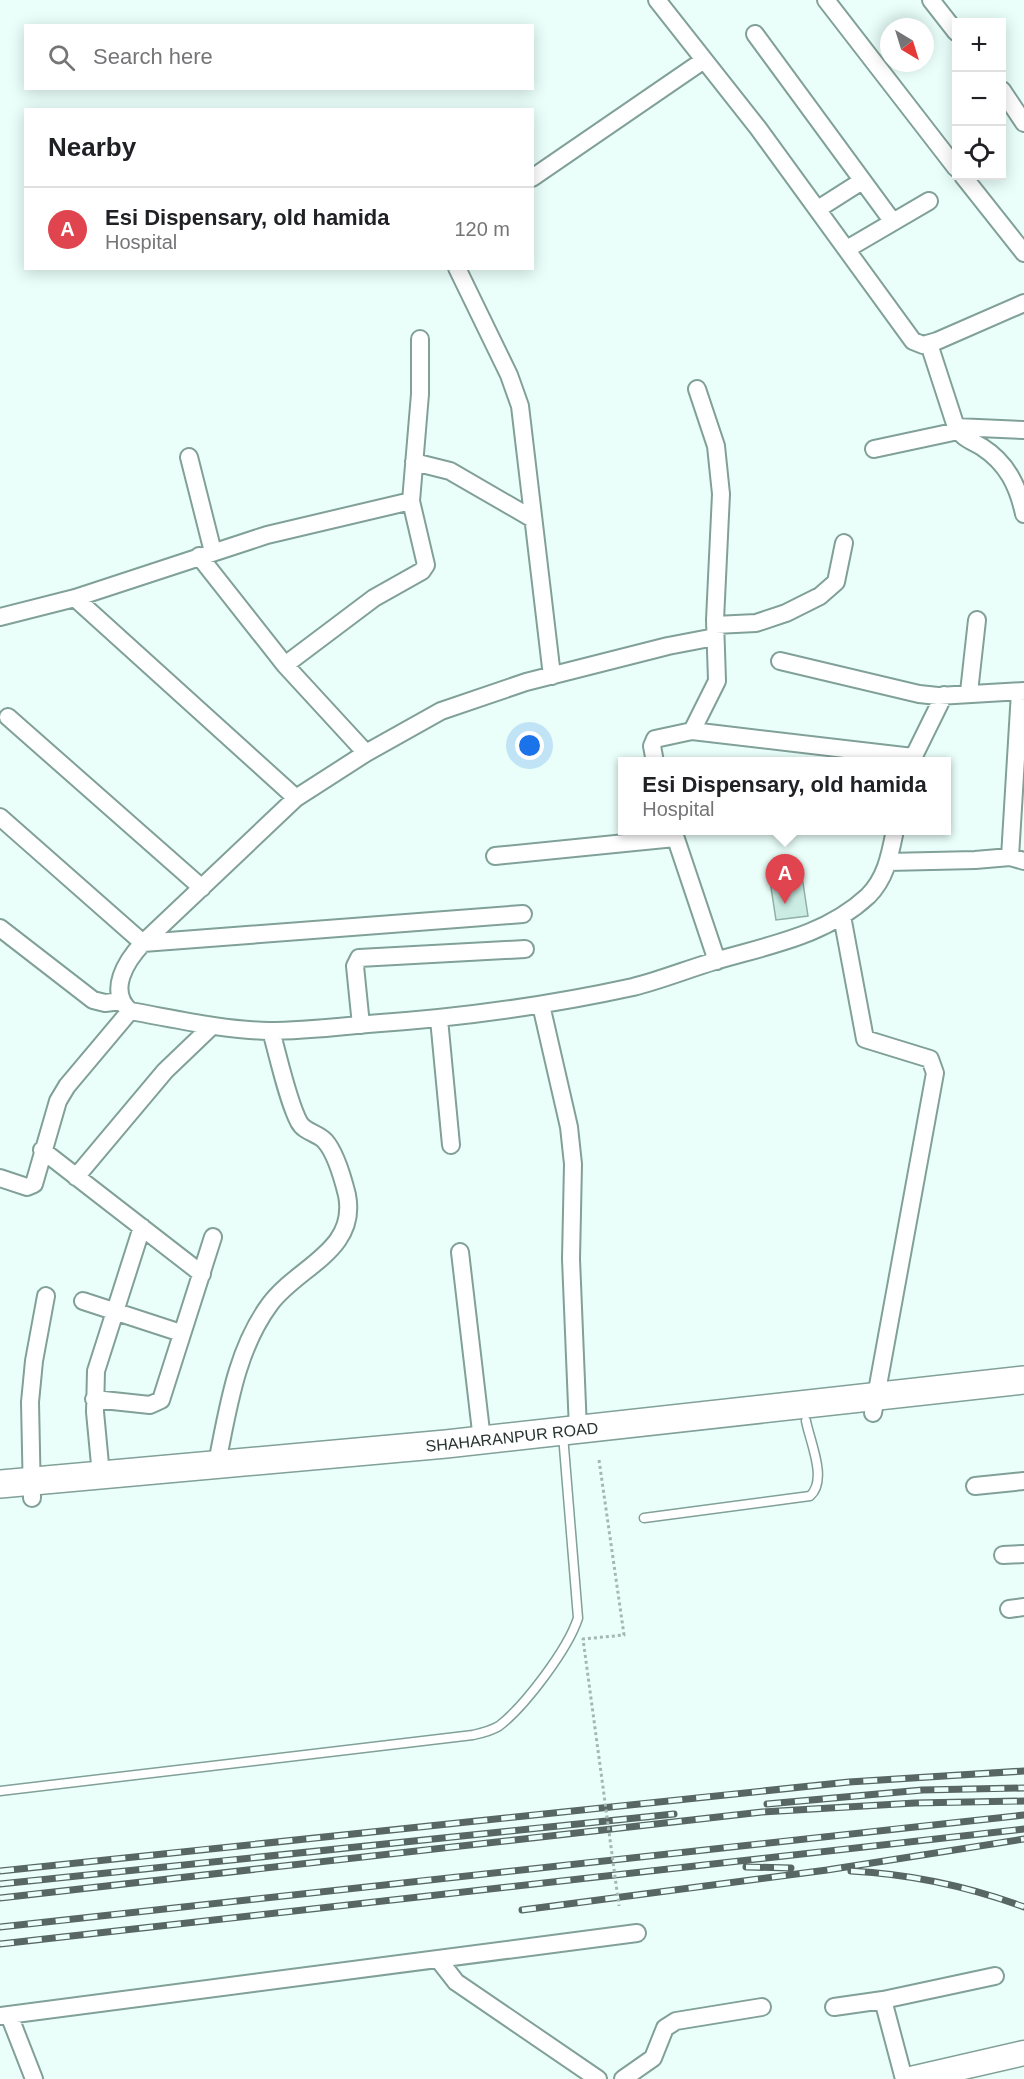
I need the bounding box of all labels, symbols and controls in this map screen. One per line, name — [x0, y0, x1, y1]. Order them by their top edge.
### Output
north arrow — [880, 18, 934, 72]
map controls — [952, 18, 1006, 180]
button: + — [952, 18, 1006, 72]
search box — [24, 24, 534, 90]
icon: search — [45, 41, 78, 74]
text: Search here — [93, 44, 213, 69]
button: − — [952, 72, 1006, 126]
button: locate — [952, 126, 1006, 180]
text: Nearby — [48, 132, 136, 162]
text: Esi Dispensary, old hamida — [105, 205, 389, 230]
text: A — [60, 218, 75, 240]
text: 120 m — [454, 218, 510, 240]
text: Hospital — [105, 231, 177, 253]
your location — [515, 731, 544, 760]
popup — [618, 757, 951, 835]
text: Esi Dispensary, old hamida — [642, 772, 927, 797]
text: Hospital — [642, 798, 715, 820]
pin: A — [766, 854, 804, 904]
street label: SHAHARANPUR ROAD — [425, 1419, 599, 1454]

